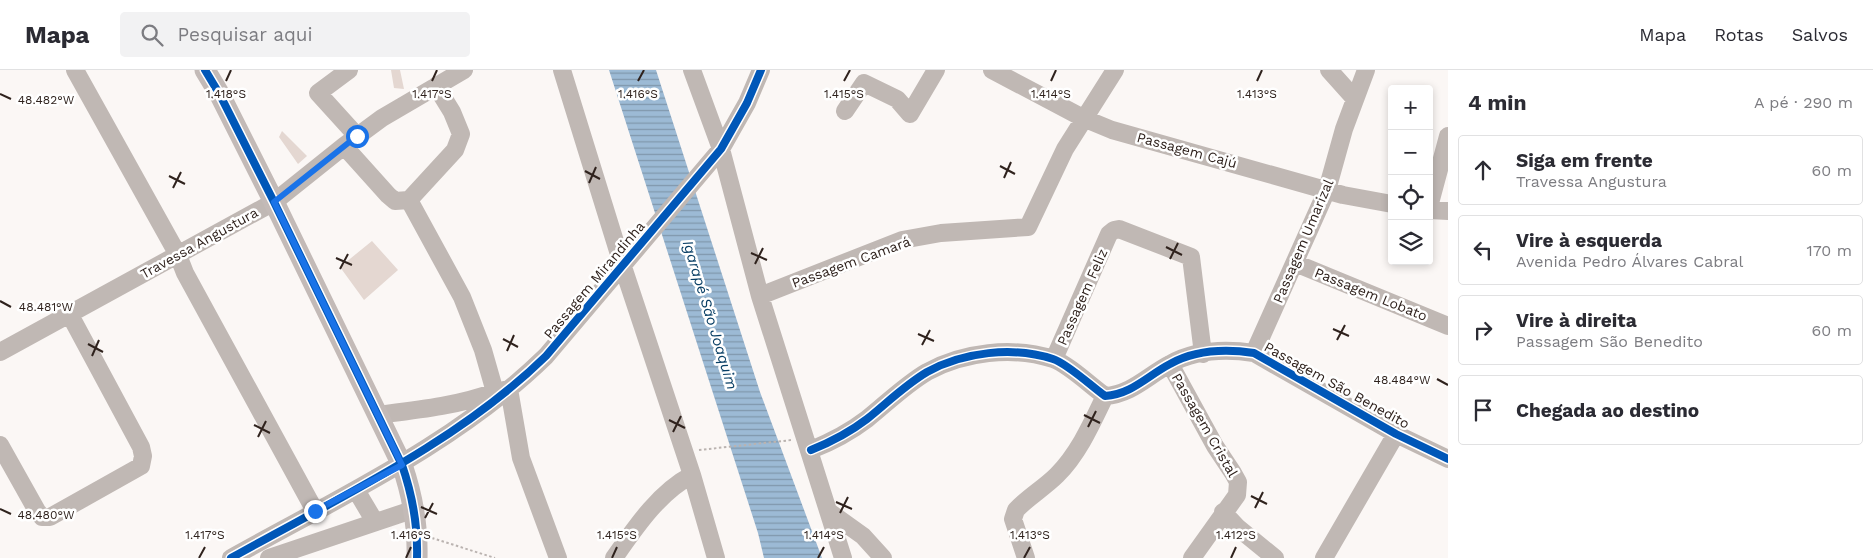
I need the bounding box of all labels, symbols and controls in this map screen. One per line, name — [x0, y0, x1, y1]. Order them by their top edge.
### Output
search box — [120, 12, 470, 57]
text: Mapa — [25, 21, 90, 49]
icon: search — [138, 21, 166, 49]
text: Pesquisar aqui — [178, 23, 313, 46]
text: Mapa — [1639, 24, 1686, 45]
text: Rotas — [1714, 24, 1764, 45]
text: Salvos — [1792, 24, 1848, 45]
map controls — [1388, 85, 1433, 265]
button: + — [1388, 85, 1433, 130]
text: 1.418°S — [206, 87, 246, 101]
text: 1.417°S — [412, 87, 452, 101]
text: 1.416°S — [618, 87, 658, 101]
text: 1.415°S — [824, 87, 864, 101]
text: 1.414°S — [1031, 87, 1071, 101]
text: 1.413°S — [1237, 87, 1277, 101]
text: 4 min — [1468, 90, 1526, 115]
text: 48.482°W — [18, 93, 75, 107]
text: A pé · 290 m — [1754, 93, 1853, 112]
route start — [346, 125, 369, 148]
street label: Passagem Cajú — [1135, 129, 1239, 171]
button: − — [1388, 130, 1433, 175]
text: Siga em frente — [1516, 149, 1653, 172]
icon: ahead — [1469, 156, 1497, 184]
text: 60 m — [1812, 161, 1852, 180]
text: Travessa Angustura — [1516, 172, 1667, 191]
button: locate — [1388, 175, 1433, 220]
street label: Passagem Umarizal — [1270, 176, 1337, 305]
street label: Travessa Angustura — [137, 204, 261, 282]
street label: Passagem Mirandinha — [540, 218, 648, 342]
button: layers — [1388, 220, 1433, 265]
text: Vire à esquerda — [1516, 229, 1662, 252]
street label: Passagem Camará — [790, 233, 913, 291]
icon: left — [1469, 236, 1497, 264]
water label: Igarapé São Joaquim — [679, 238, 741, 392]
text: 170 m — [1806, 241, 1852, 260]
street label: Passagem Feliz — [1054, 246, 1110, 348]
text: Avenida Pedro Álvares Cabral — [1516, 252, 1744, 271]
street label: Passagem Lobato — [1312, 264, 1430, 324]
text: 48.481°W — [19, 300, 74, 314]
text: Vire à direita — [1516, 309, 1637, 332]
icon: right — [1469, 316, 1497, 344]
text: 60 m — [1812, 321, 1852, 340]
text: Passagem São Benedito — [1516, 332, 1703, 351]
street label: Passagem São Benedito — [1262, 338, 1412, 432]
street label: Passagem Cristal — [1169, 370, 1242, 480]
text: 48.484°W — [1374, 373, 1431, 387]
icon: arrive — [1469, 396, 1497, 424]
text: Chegada ao destino — [1516, 399, 1699, 422]
route end — [304, 500, 327, 523]
text: 48.480°W — [17, 508, 75, 522]
text: 1.417°S — [185, 528, 225, 542]
text: 1.416°S — [391, 528, 431, 542]
text: 1.415°S — [597, 528, 637, 542]
text: 1.414°S — [804, 528, 844, 542]
text: 1.413°S — [1010, 528, 1050, 542]
text: 1.412°S — [1216, 528, 1256, 542]

